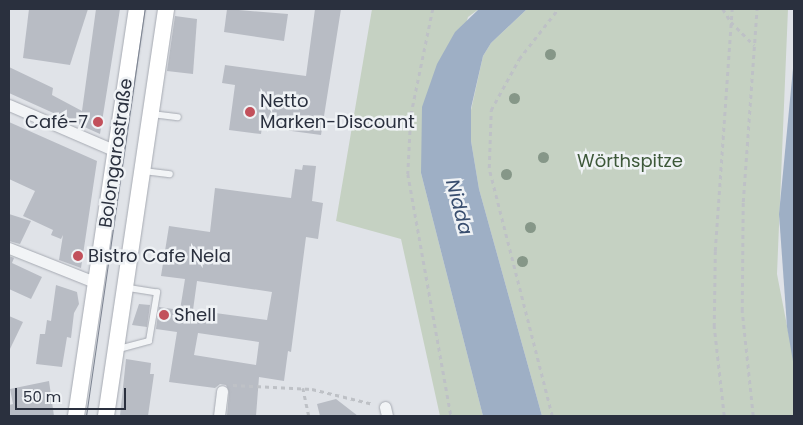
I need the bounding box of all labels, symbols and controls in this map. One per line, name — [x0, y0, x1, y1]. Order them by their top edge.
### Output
street label: Bolongarostraße — [95, 77, 137, 229]
place label: Netto Marken-Discount — [260, 91, 415, 134]
marker: Netto Marken-Discount — [244, 106, 256, 118]
place label: Café-7 — [25, 111, 88, 133]
marker: Café-7 — [92, 116, 104, 128]
park label: Wörthspitze — [577, 150, 683, 172]
water label: Nidda — [441, 177, 477, 237]
place label: Bistro Cafe Nela — [88, 245, 231, 267]
marker: Bistro Cafe Nela — [72, 250, 84, 262]
place label: Shell — [174, 304, 216, 326]
marker: Shell — [158, 309, 170, 321]
scale bar — [18, 378, 129, 410]
text: 50 m — [23, 386, 61, 407]

